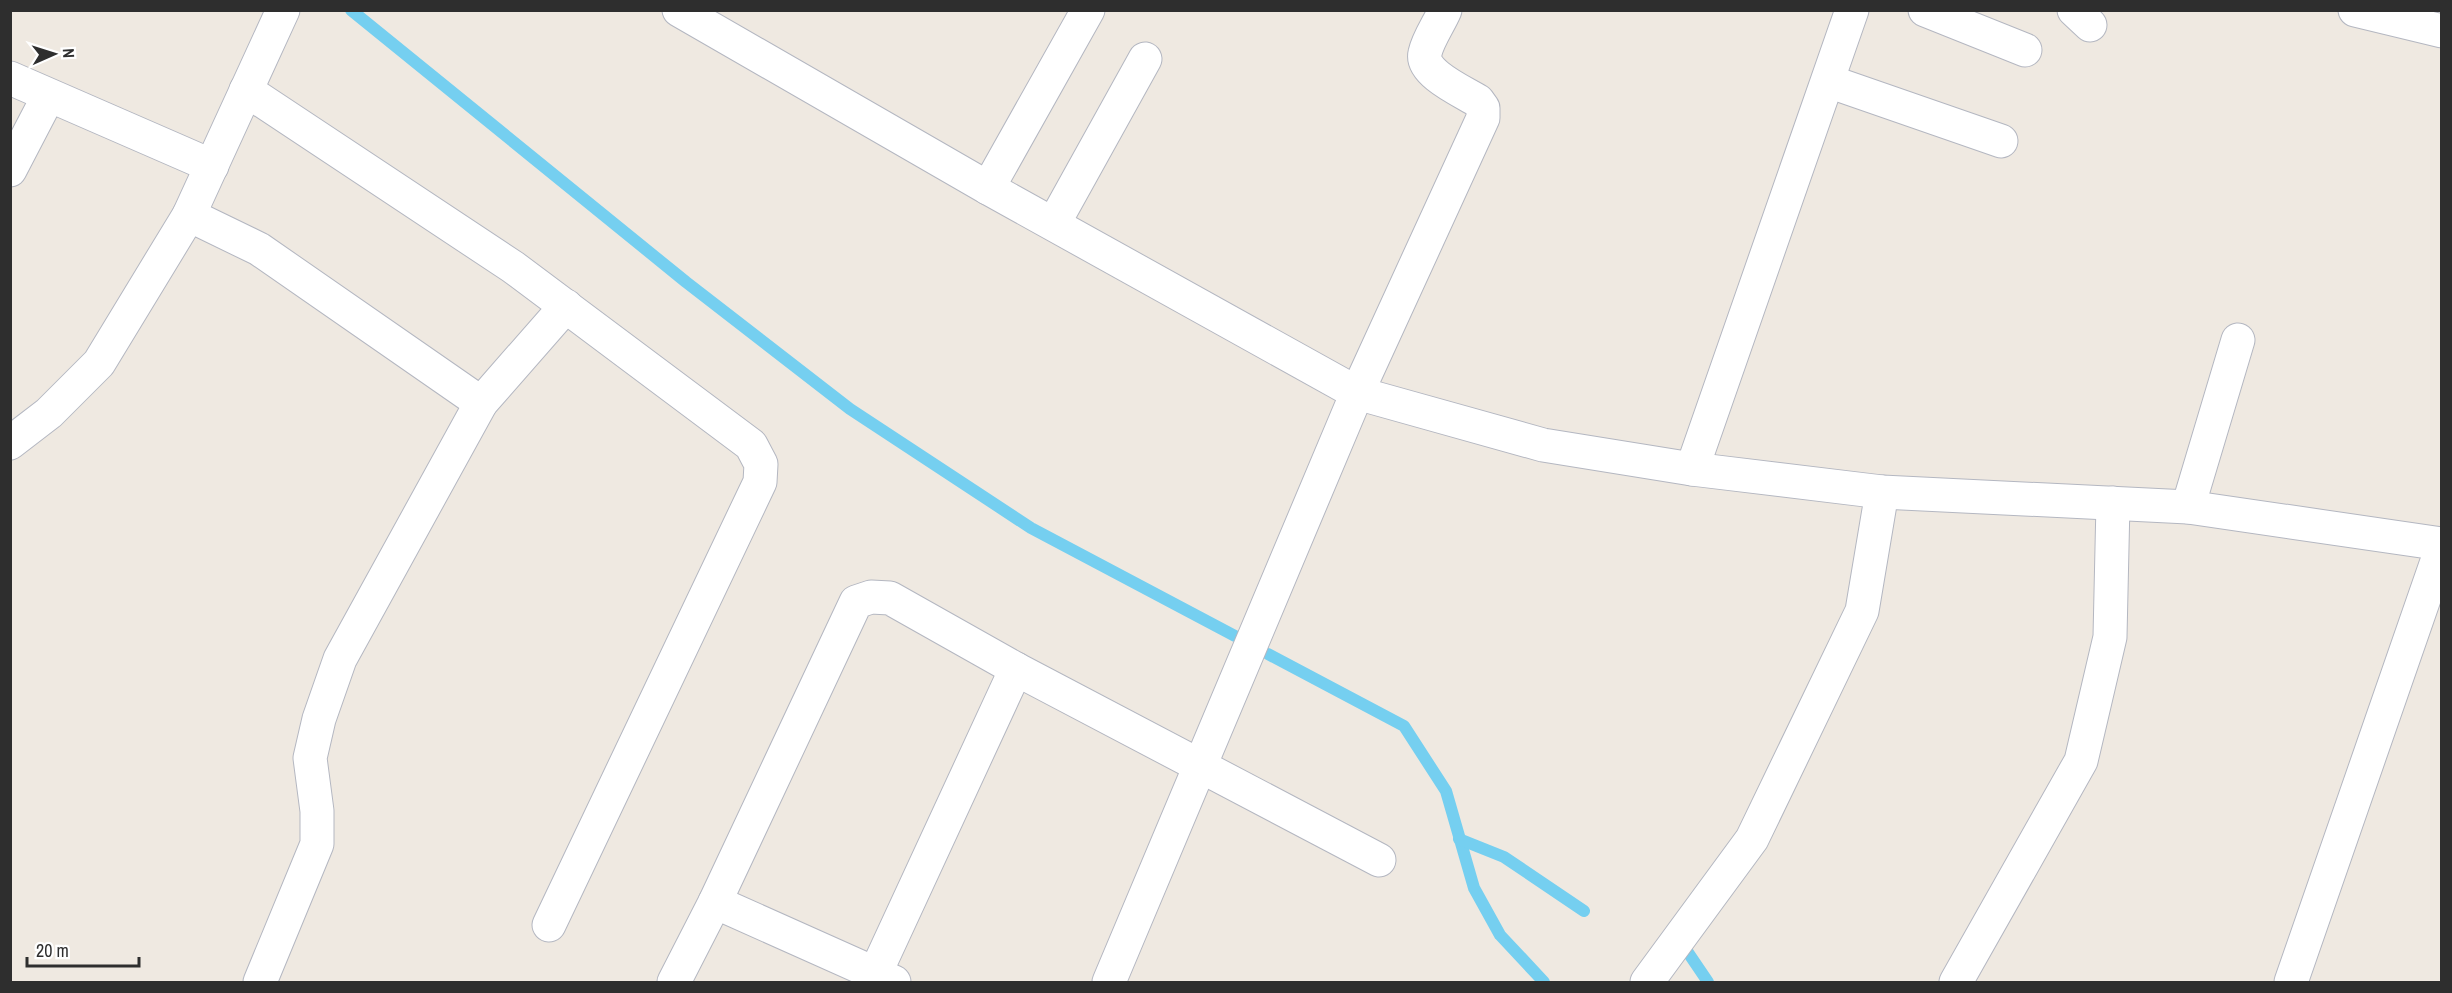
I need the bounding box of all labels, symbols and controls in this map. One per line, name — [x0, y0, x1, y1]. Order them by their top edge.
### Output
north arrow — [24, 24, 84, 84]
text: N — [58, 48, 80, 59]
scale bar — [27, 930, 140, 968]
text: 20 m — [36, 938, 69, 963]

